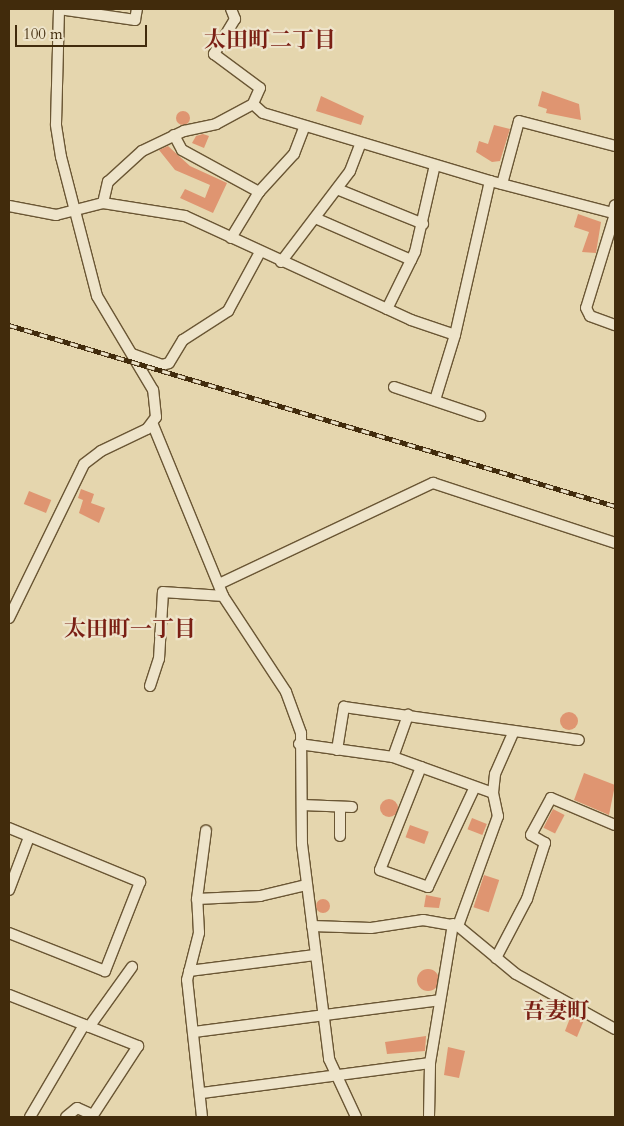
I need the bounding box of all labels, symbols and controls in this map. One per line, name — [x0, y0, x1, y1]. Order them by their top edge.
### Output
scale bar — [18, 15, 150, 47]
text: 100 m — [23, 24, 63, 44]
district label: 太田町二丁目 — [204, 28, 336, 54]
district label: 太田町一丁目 — [64, 617, 196, 643]
district label: 吾妻町 — [523, 999, 589, 1025]

